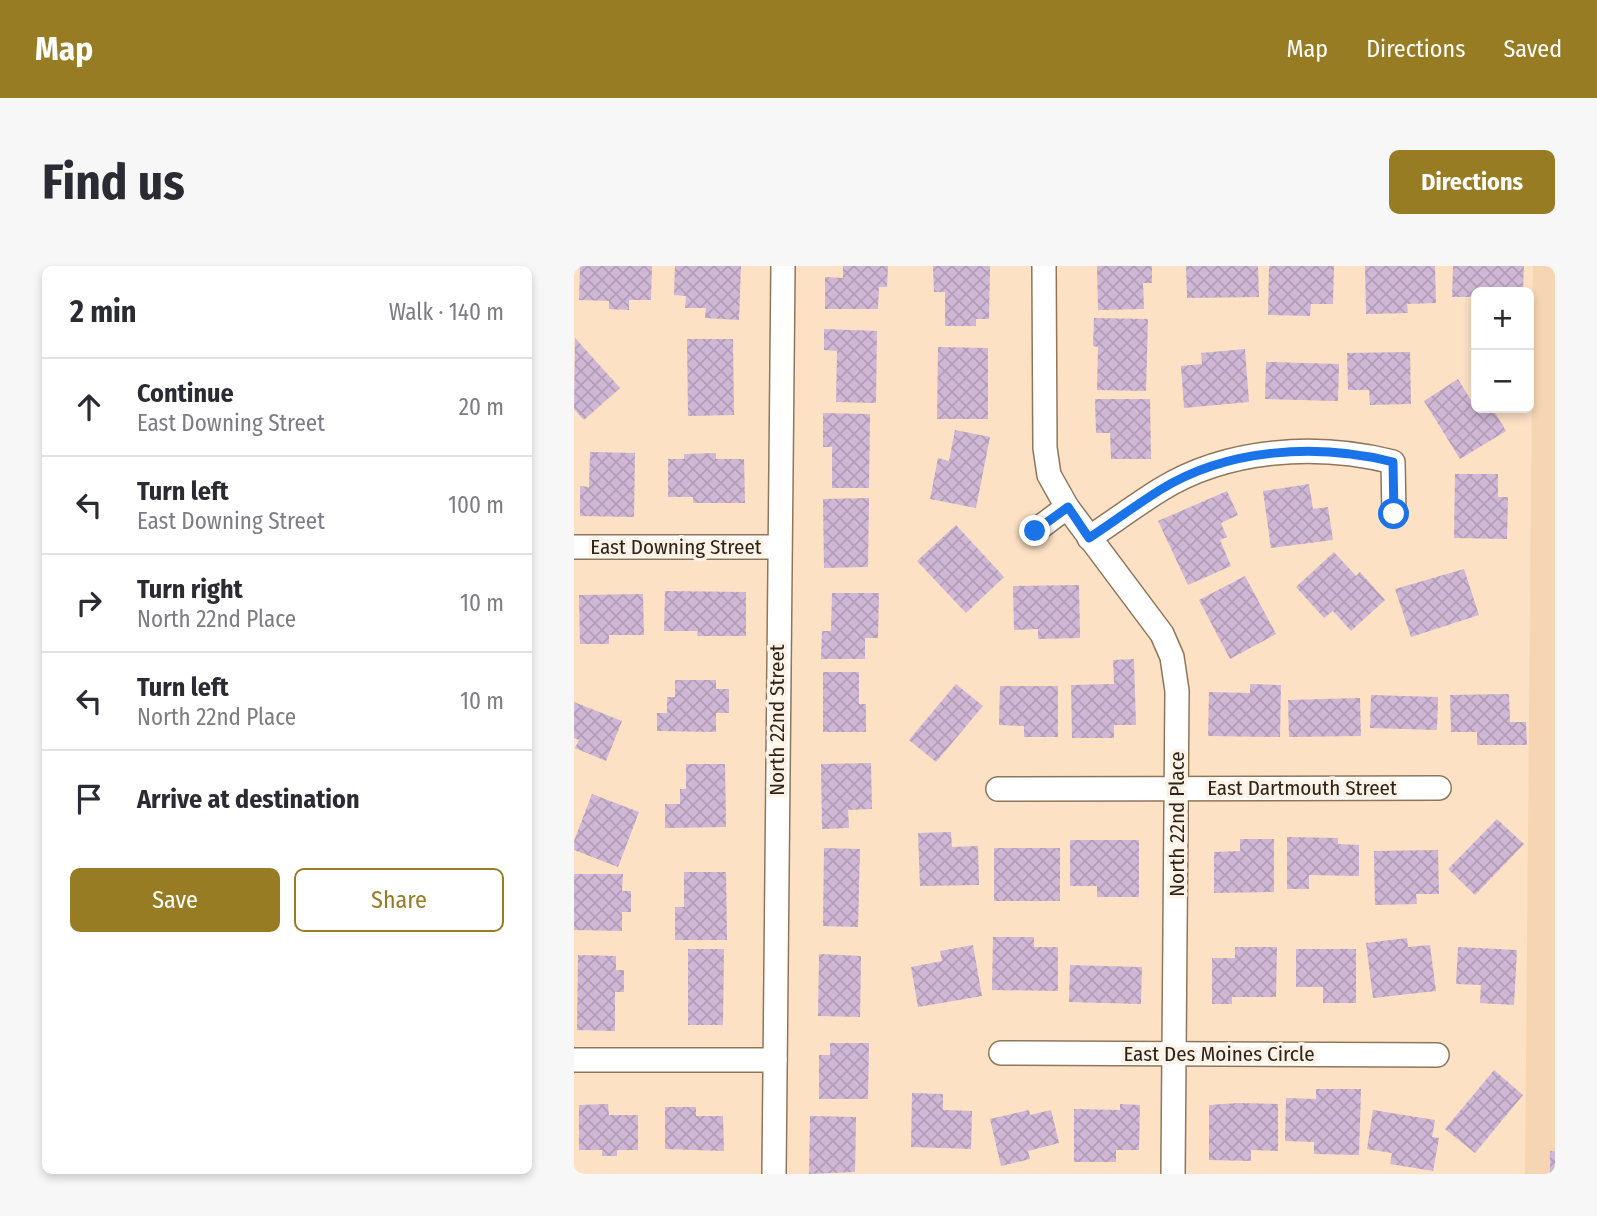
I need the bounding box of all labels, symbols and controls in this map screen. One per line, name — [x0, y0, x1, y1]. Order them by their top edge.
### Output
text: Map — [35, 29, 93, 69]
text: Map — [1287, 35, 1328, 63]
text: Directions — [1366, 35, 1465, 63]
text: Saved — [1503, 35, 1562, 63]
button: Directions — [1389, 150, 1555, 214]
text: Find us — [42, 153, 185, 212]
map controls — [1471, 287, 1534, 413]
button: + — [1471, 287, 1534, 350]
text: 2 min — [70, 294, 137, 330]
text: Walk · 140 m — [389, 298, 504, 326]
button: − — [1471, 350, 1534, 413]
text: Continue — [137, 378, 234, 409]
icon: ahead — [70, 388, 108, 426]
text: 20 m — [459, 393, 504, 421]
text: East Downing Street — [137, 409, 325, 437]
text: Turn left — [137, 476, 229, 507]
icon: left — [70, 486, 108, 524]
text: 100 m — [448, 491, 504, 519]
route start — [1378, 498, 1409, 529]
text: East Downing Street — [137, 507, 325, 535]
route end — [1019, 515, 1050, 546]
street label: East Downing Street — [590, 534, 762, 560]
text: Turn right — [137, 574, 243, 605]
icon: right — [70, 584, 108, 622]
text: 10 m — [460, 589, 504, 617]
text: North 22nd Place — [137, 605, 296, 633]
street label: North 22nd Street — [764, 644, 790, 796]
text: Turn left — [137, 672, 229, 703]
icon: left — [70, 682, 108, 720]
text: 10 m — [460, 687, 504, 715]
text: North 22nd Place — [137, 703, 296, 731]
street label: North 22nd Place — [1164, 751, 1190, 897]
street label: East Dartmouth Street — [1207, 775, 1397, 801]
icon: arrive — [70, 780, 108, 818]
text: Arrive at destination — [137, 784, 360, 815]
button: Save — [70, 868, 280, 932]
button: Share — [294, 868, 504, 932]
street label: East Des Moines Circle — [1123, 1041, 1315, 1067]

